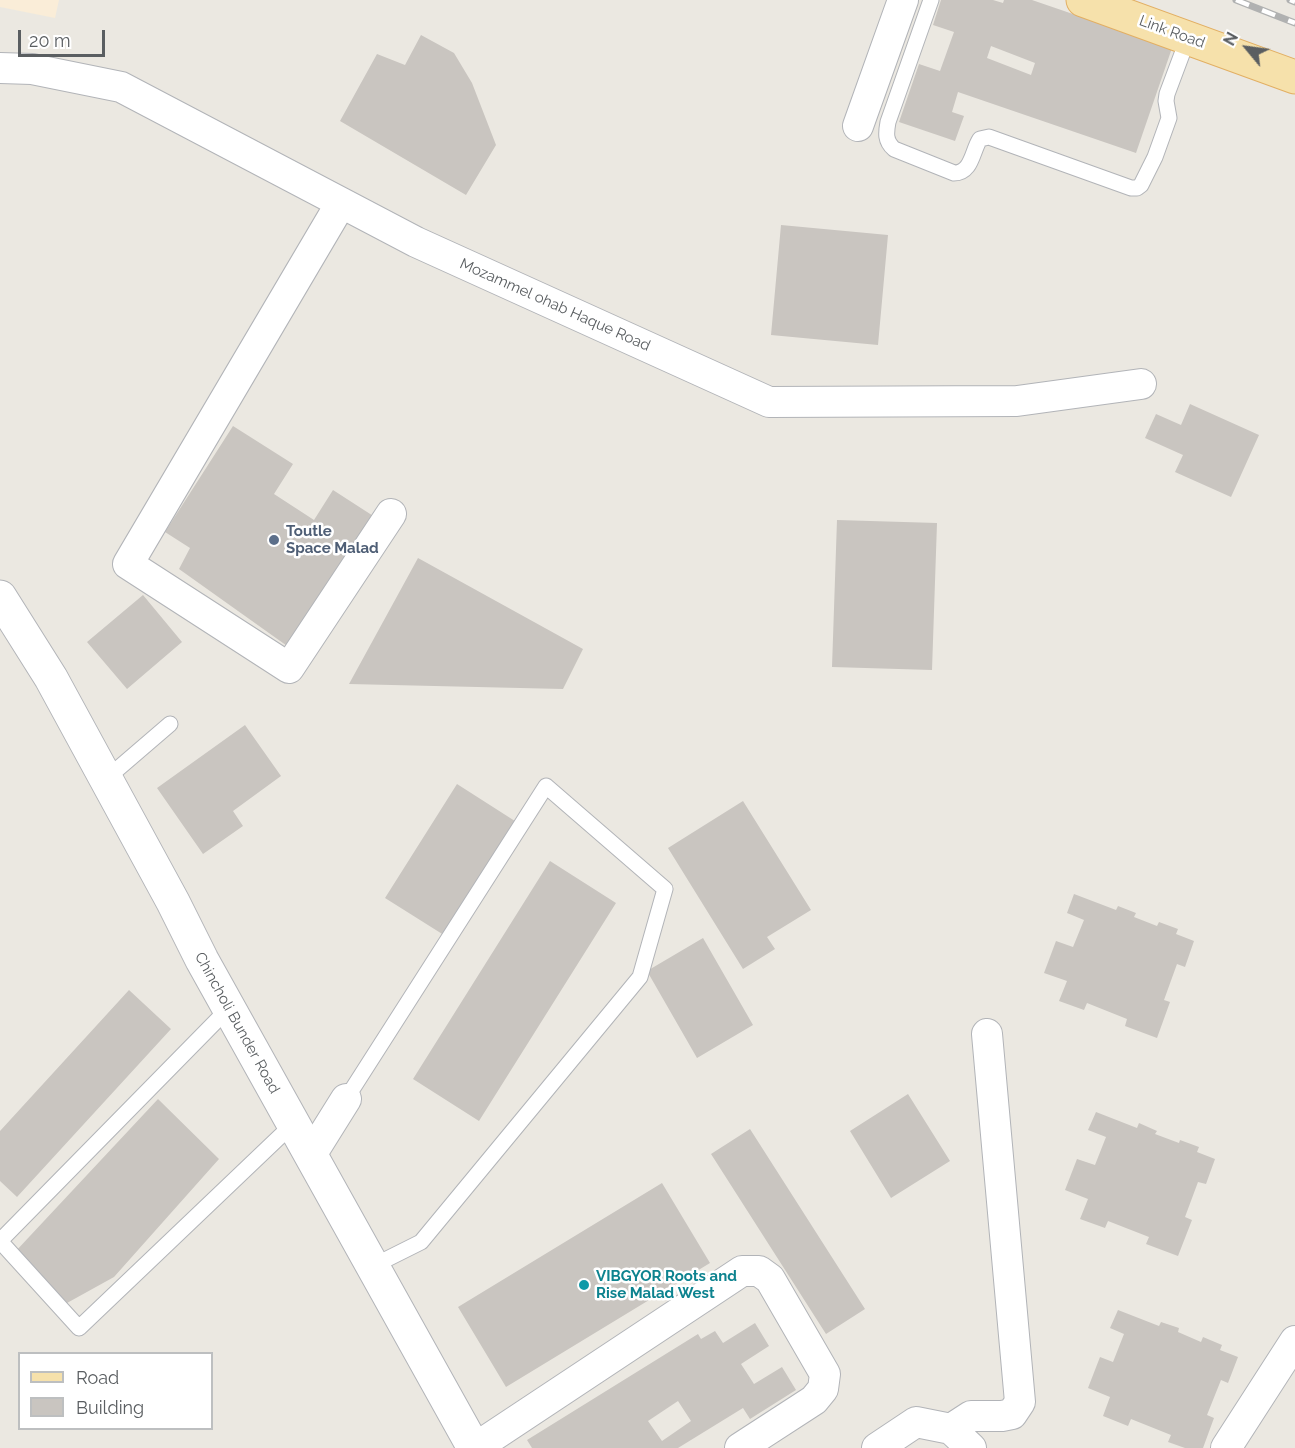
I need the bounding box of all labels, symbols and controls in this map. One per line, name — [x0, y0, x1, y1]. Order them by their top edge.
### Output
street label: Link Road — [1137, 12, 1207, 52]
scale bar — [21, 18, 108, 56]
north arrow — [1217, 18, 1277, 78]
text: N — [1220, 29, 1242, 49]
text: 20 m — [29, 30, 71, 51]
street label: Mozammel ohab Haque Road — [457, 255, 653, 355]
place label: Toutle Space Malad — [286, 522, 379, 557]
marker: Toutle Space Malad — [267, 533, 281, 547]
street label: Chincholi Bunder Road — [191, 949, 283, 1097]
place label: VIBGYOR Roots and Rise Malad West — [596, 1267, 737, 1302]
marker: VIBGYOR Roots and Rise Malad West — [577, 1278, 591, 1292]
legend — [18, 1352, 213, 1430]
text: Road — [76, 1367, 119, 1388]
text: Building — [76, 1397, 144, 1418]

